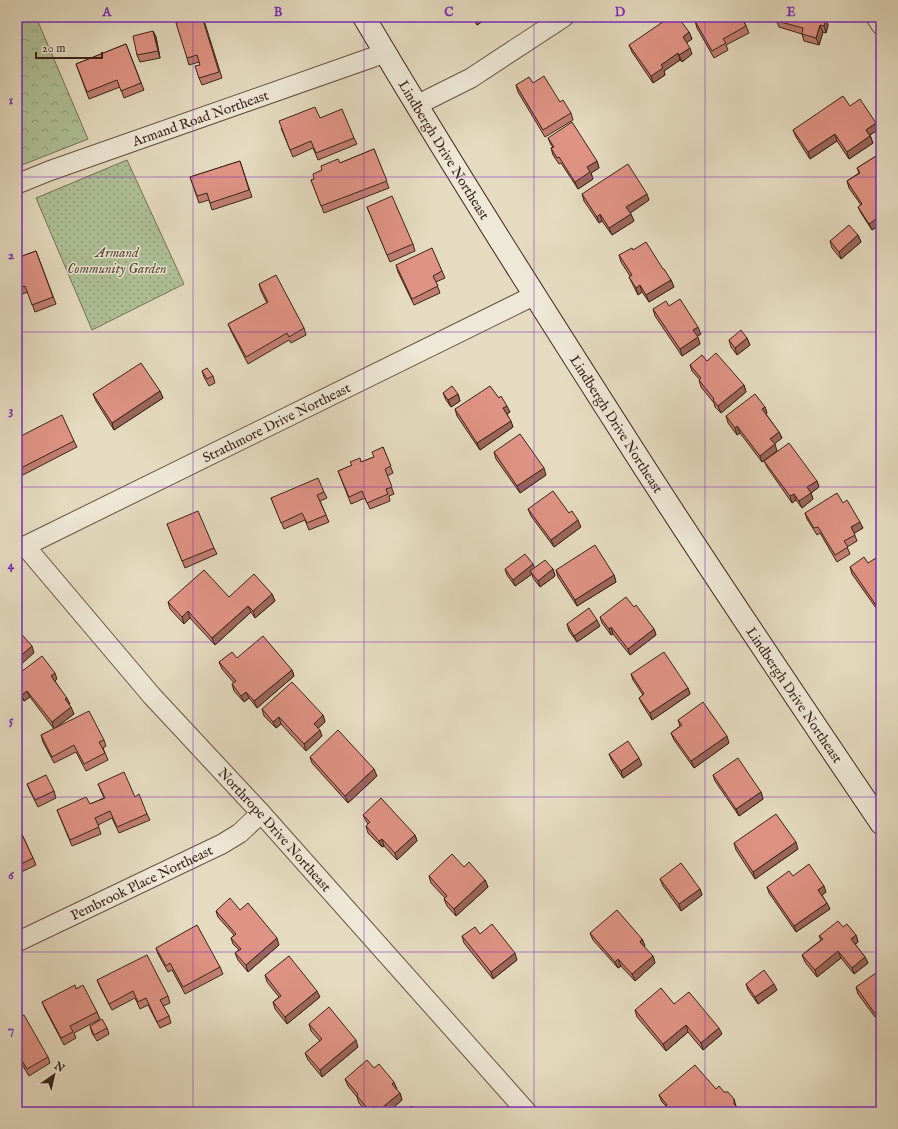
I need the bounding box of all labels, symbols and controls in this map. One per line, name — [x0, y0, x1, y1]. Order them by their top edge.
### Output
text: A — [102, 4, 113, 21]
text: B — [274, 4, 283, 21]
text: C — [444, 4, 454, 21]
text: D — [615, 4, 626, 21]
text: E — [786, 4, 796, 21]
scale bar — [36, 34, 102, 60]
text: 20 m — [42, 41, 65, 56]
street label: Lindbergh Drive Northeast — [394, 77, 493, 223]
street label: Armand Road Northeast — [129, 87, 271, 151]
text: 1 — [9, 92, 14, 109]
park label: Armand Community Garden — [67, 244, 167, 278]
text: 2 — [8, 247, 14, 264]
street label: Lindbergh Drive Northeast — [565, 352, 667, 497]
street label: Strathmore Drive Northeast — [200, 379, 354, 467]
text: 3 — [9, 402, 14, 419]
text: 4 — [8, 557, 15, 574]
street label: Lindbergh Drive Northeast — [741, 624, 846, 767]
text: 5 — [9, 712, 14, 729]
street label: Northrope Drive Northeast — [214, 764, 335, 896]
street label: Pembrook Place Northeast — [68, 842, 216, 925]
text: 6 — [8, 867, 14, 884]
text: 7 — [8, 1022, 14, 1039]
north arrow — [34, 1055, 74, 1095]
text: N — [50, 1059, 67, 1076]

